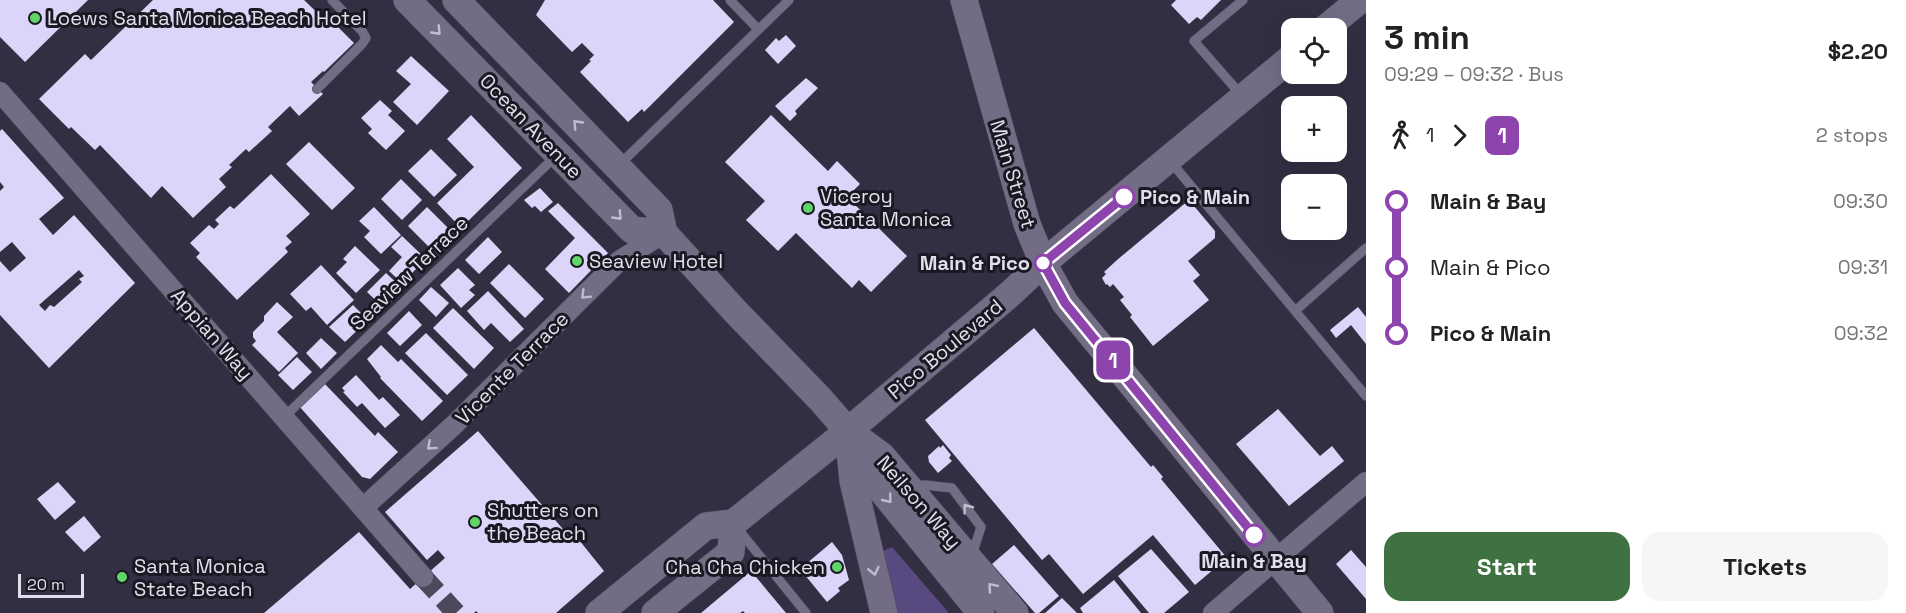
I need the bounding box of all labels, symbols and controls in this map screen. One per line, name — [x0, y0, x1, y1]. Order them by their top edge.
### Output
place label: Loews Santa Monica Beach Hotel — [47, 5, 367, 31]
marker: Loews Santa Monica Beach Hotel — [28, 11, 42, 25]
text: 3 min — [1384, 17, 1470, 59]
map controls — [1281, 18, 1347, 240]
button: locate — [1281, 18, 1347, 84]
one-way arrow — [430, 23, 441, 34]
text: $2.20 — [1828, 37, 1888, 65]
text: 09:29 – 09:32 · Bus — [1384, 61, 1564, 87]
street label: Ocean Avenue — [474, 68, 588, 184]
button: + — [1281, 96, 1347, 162]
street label: Main Street — [984, 117, 1042, 231]
icon: walk — [1384, 119, 1417, 152]
icon: forward — [1443, 119, 1476, 152]
one-way arrow — [573, 121, 584, 132]
text: 1 — [1426, 122, 1434, 148]
text: 1 — [1497, 122, 1507, 149]
text: 2 stops — [1816, 122, 1888, 148]
button: − — [1281, 174, 1347, 240]
place label: Viceroy Santa Monica — [820, 183, 952, 232]
place label: Pico & Main — [1140, 184, 1250, 210]
marker: Pico & Main — [1113, 186, 1135, 208]
text: Main & Bay — [1430, 187, 1546, 215]
text: 09:30 — [1833, 188, 1888, 214]
marker: Viceroy Santa Monica — [801, 201, 815, 215]
one-way arrow — [610, 208, 621, 219]
street label: Seaview Terrace — [344, 210, 474, 336]
place label: Seaview Hotel — [589, 248, 723, 274]
place label: Main & Pico — [920, 250, 1030, 276]
text: Main & Pico — [1430, 253, 1551, 281]
marker: Seaview Hotel — [570, 254, 584, 268]
marker: Main & Pico — [1034, 254, 1052, 272]
text: 09:31 — [1838, 254, 1888, 280]
street label: Appian Way — [165, 283, 259, 385]
one-way arrow — [582, 288, 592, 299]
street label: Pico Boulevard — [882, 293, 1008, 405]
street label: Vicente Terrace — [450, 306, 574, 430]
text: Pico & Main — [1430, 319, 1551, 347]
text: 09:32 — [1834, 320, 1888, 346]
line badge: 1 — [1094, 340, 1132, 380]
text: 1 — [1108, 347, 1118, 374]
one-way arrow — [427, 439, 438, 450]
street label: Neilson Way — [871, 450, 967, 554]
one-way arrow — [881, 492, 892, 503]
place label: Shutters on the Beach — [487, 497, 599, 546]
one-way arrow — [963, 504, 974, 515]
marker: Shutters on the Beach — [468, 515, 482, 529]
marker: Main & Bay — [1243, 524, 1265, 546]
button: Start — [1384, 532, 1630, 601]
button: Tickets — [1642, 532, 1888, 601]
place label: Main & Bay — [1201, 548, 1307, 574]
place label: Santa Monica State Beach — [134, 553, 266, 602]
place label: Cha Cha Chicken — [665, 554, 825, 580]
marker: Cha Cha Chicken — [830, 560, 844, 574]
one-way arrow — [867, 566, 880, 576]
marker: Santa Monica State Beach — [115, 570, 129, 584]
scale bar — [18, 571, 84, 598]
text: 20 m — [27, 574, 65, 595]
one-way arrow — [989, 583, 1000, 594]

